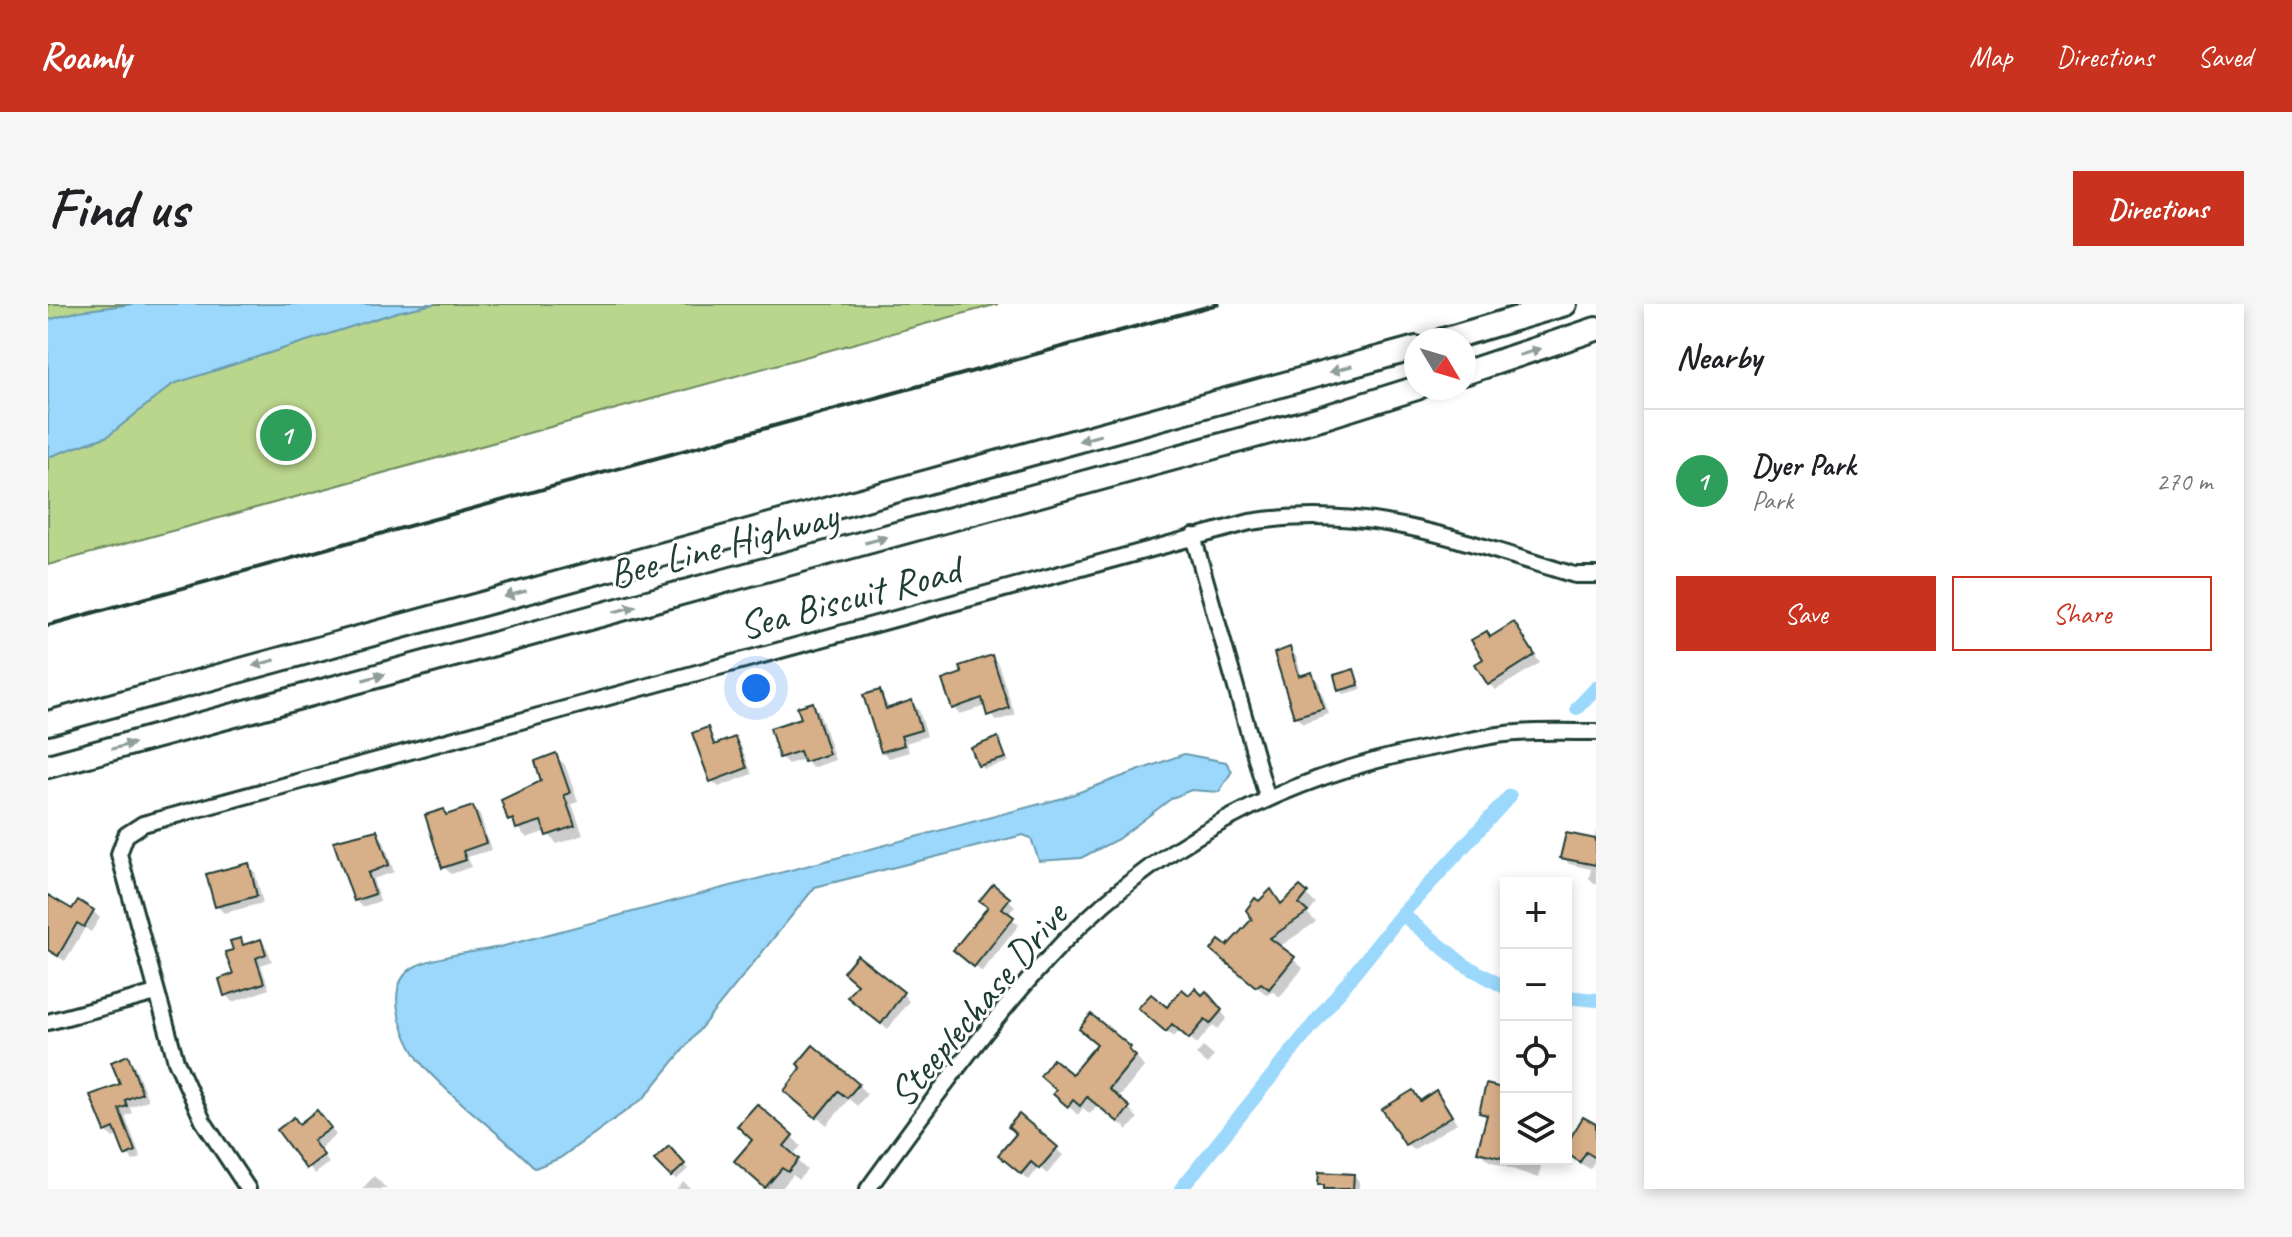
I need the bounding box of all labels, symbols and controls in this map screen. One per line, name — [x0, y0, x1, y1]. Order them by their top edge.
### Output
text: Roamly — [40, 33, 131, 80]
text: Map — [1969, 39, 2012, 74]
text: Directions — [2056, 39, 2154, 74]
text: Saved — [2198, 39, 2252, 74]
button: Directions — [2073, 171, 2244, 246]
text: Find us — [48, 173, 188, 244]
north arrow — [1404, 328, 1476, 400]
text: Nearby — [1676, 335, 1762, 378]
one-way arrow — [1519, 346, 1543, 358]
one-way arrow — [1329, 363, 1353, 376]
pin: 1 — [260, 405, 312, 465]
one-way arrow — [1078, 432, 1103, 444]
text: Dyer Park — [1752, 446, 1855, 484]
text: 1 — [1696, 465, 1708, 498]
text: 270 m — [2156, 465, 2212, 498]
text: Park — [1752, 484, 1793, 517]
street label: Bee Line Highway — [603, 490, 845, 600]
one-way arrow — [864, 533, 888, 546]
street label: Sea Biscuit Road — [733, 543, 971, 651]
button: Save — [1676, 576, 1936, 651]
button: Share — [1952, 576, 2212, 651]
one-way arrow — [503, 588, 527, 601]
one-way arrow — [612, 602, 637, 614]
one-way arrow — [252, 657, 276, 670]
your location — [736, 668, 776, 708]
one-way arrow — [362, 671, 387, 683]
one-way arrow — [111, 739, 136, 751]
map controls — [1500, 877, 1572, 1165]
button: + — [1500, 877, 1572, 949]
street label: Steeplechase Drive — [878, 890, 1080, 1117]
button: − — [1500, 949, 1572, 1021]
button: locate — [1500, 1021, 1572, 1093]
button: layers — [1500, 1093, 1572, 1165]

